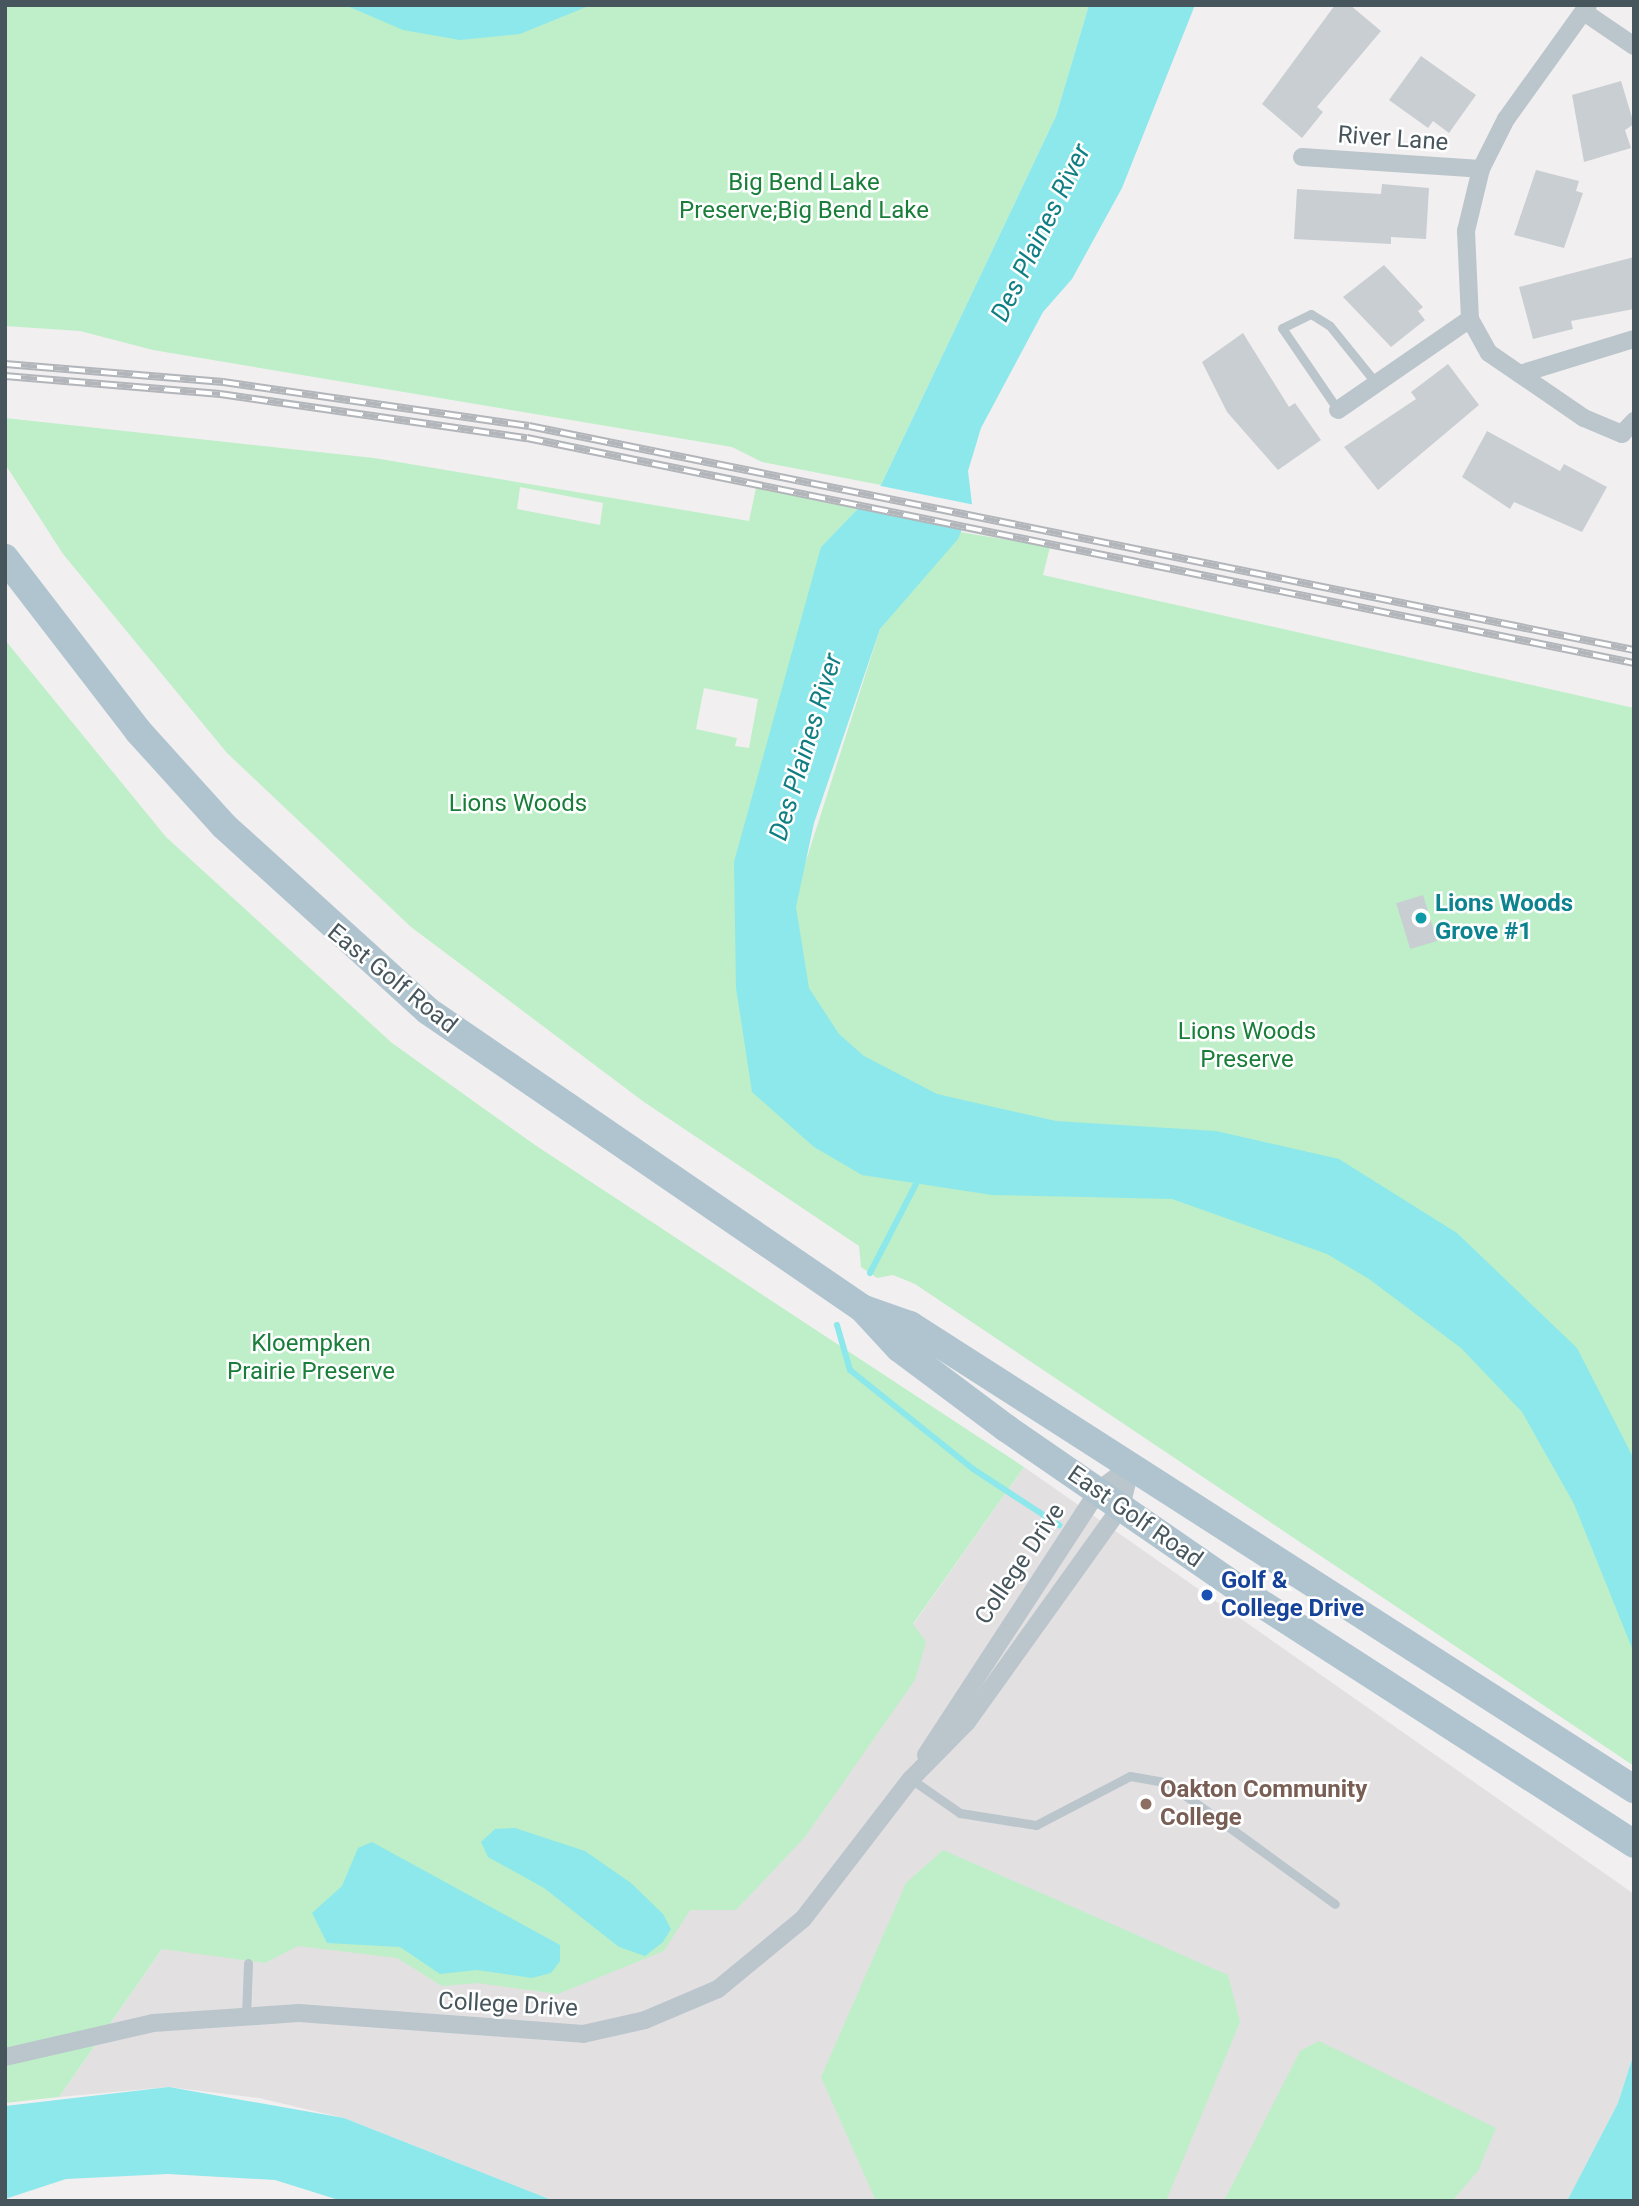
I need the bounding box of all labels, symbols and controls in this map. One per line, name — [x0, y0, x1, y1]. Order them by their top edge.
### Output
street label: River Lane — [1337, 121, 1449, 157]
water label: Des Plaines River — [985, 139, 1097, 327]
park label: Big Bend Lake Preserve;Big Bend Lake — [679, 169, 929, 225]
water label: Des Plaines River — [763, 650, 849, 844]
park label: Lions Woods — [449, 790, 587, 818]
place label: Lions Woods Grove #1 — [1435, 890, 1573, 946]
marker: Lions Woods Grove #1 — [1413, 910, 1429, 926]
street label: East Golf Road — [321, 918, 463, 1040]
park label: Lions Woods Preserve — [1178, 1018, 1316, 1074]
park label: Kloempken Prairie Preserve — [227, 1330, 395, 1386]
street label: East Golf Road — [1062, 1460, 1208, 1574]
street label: College Drive — [969, 1498, 1071, 1630]
place label: Golf & College Drive — [1221, 1567, 1364, 1623]
marker: Golf & College Drive — [1199, 1587, 1215, 1603]
place label: Oakton Community College — [1160, 1776, 1367, 1832]
marker: Oakton Community College — [1138, 1796, 1154, 1812]
street label: College Drive — [437, 1987, 579, 2023]

